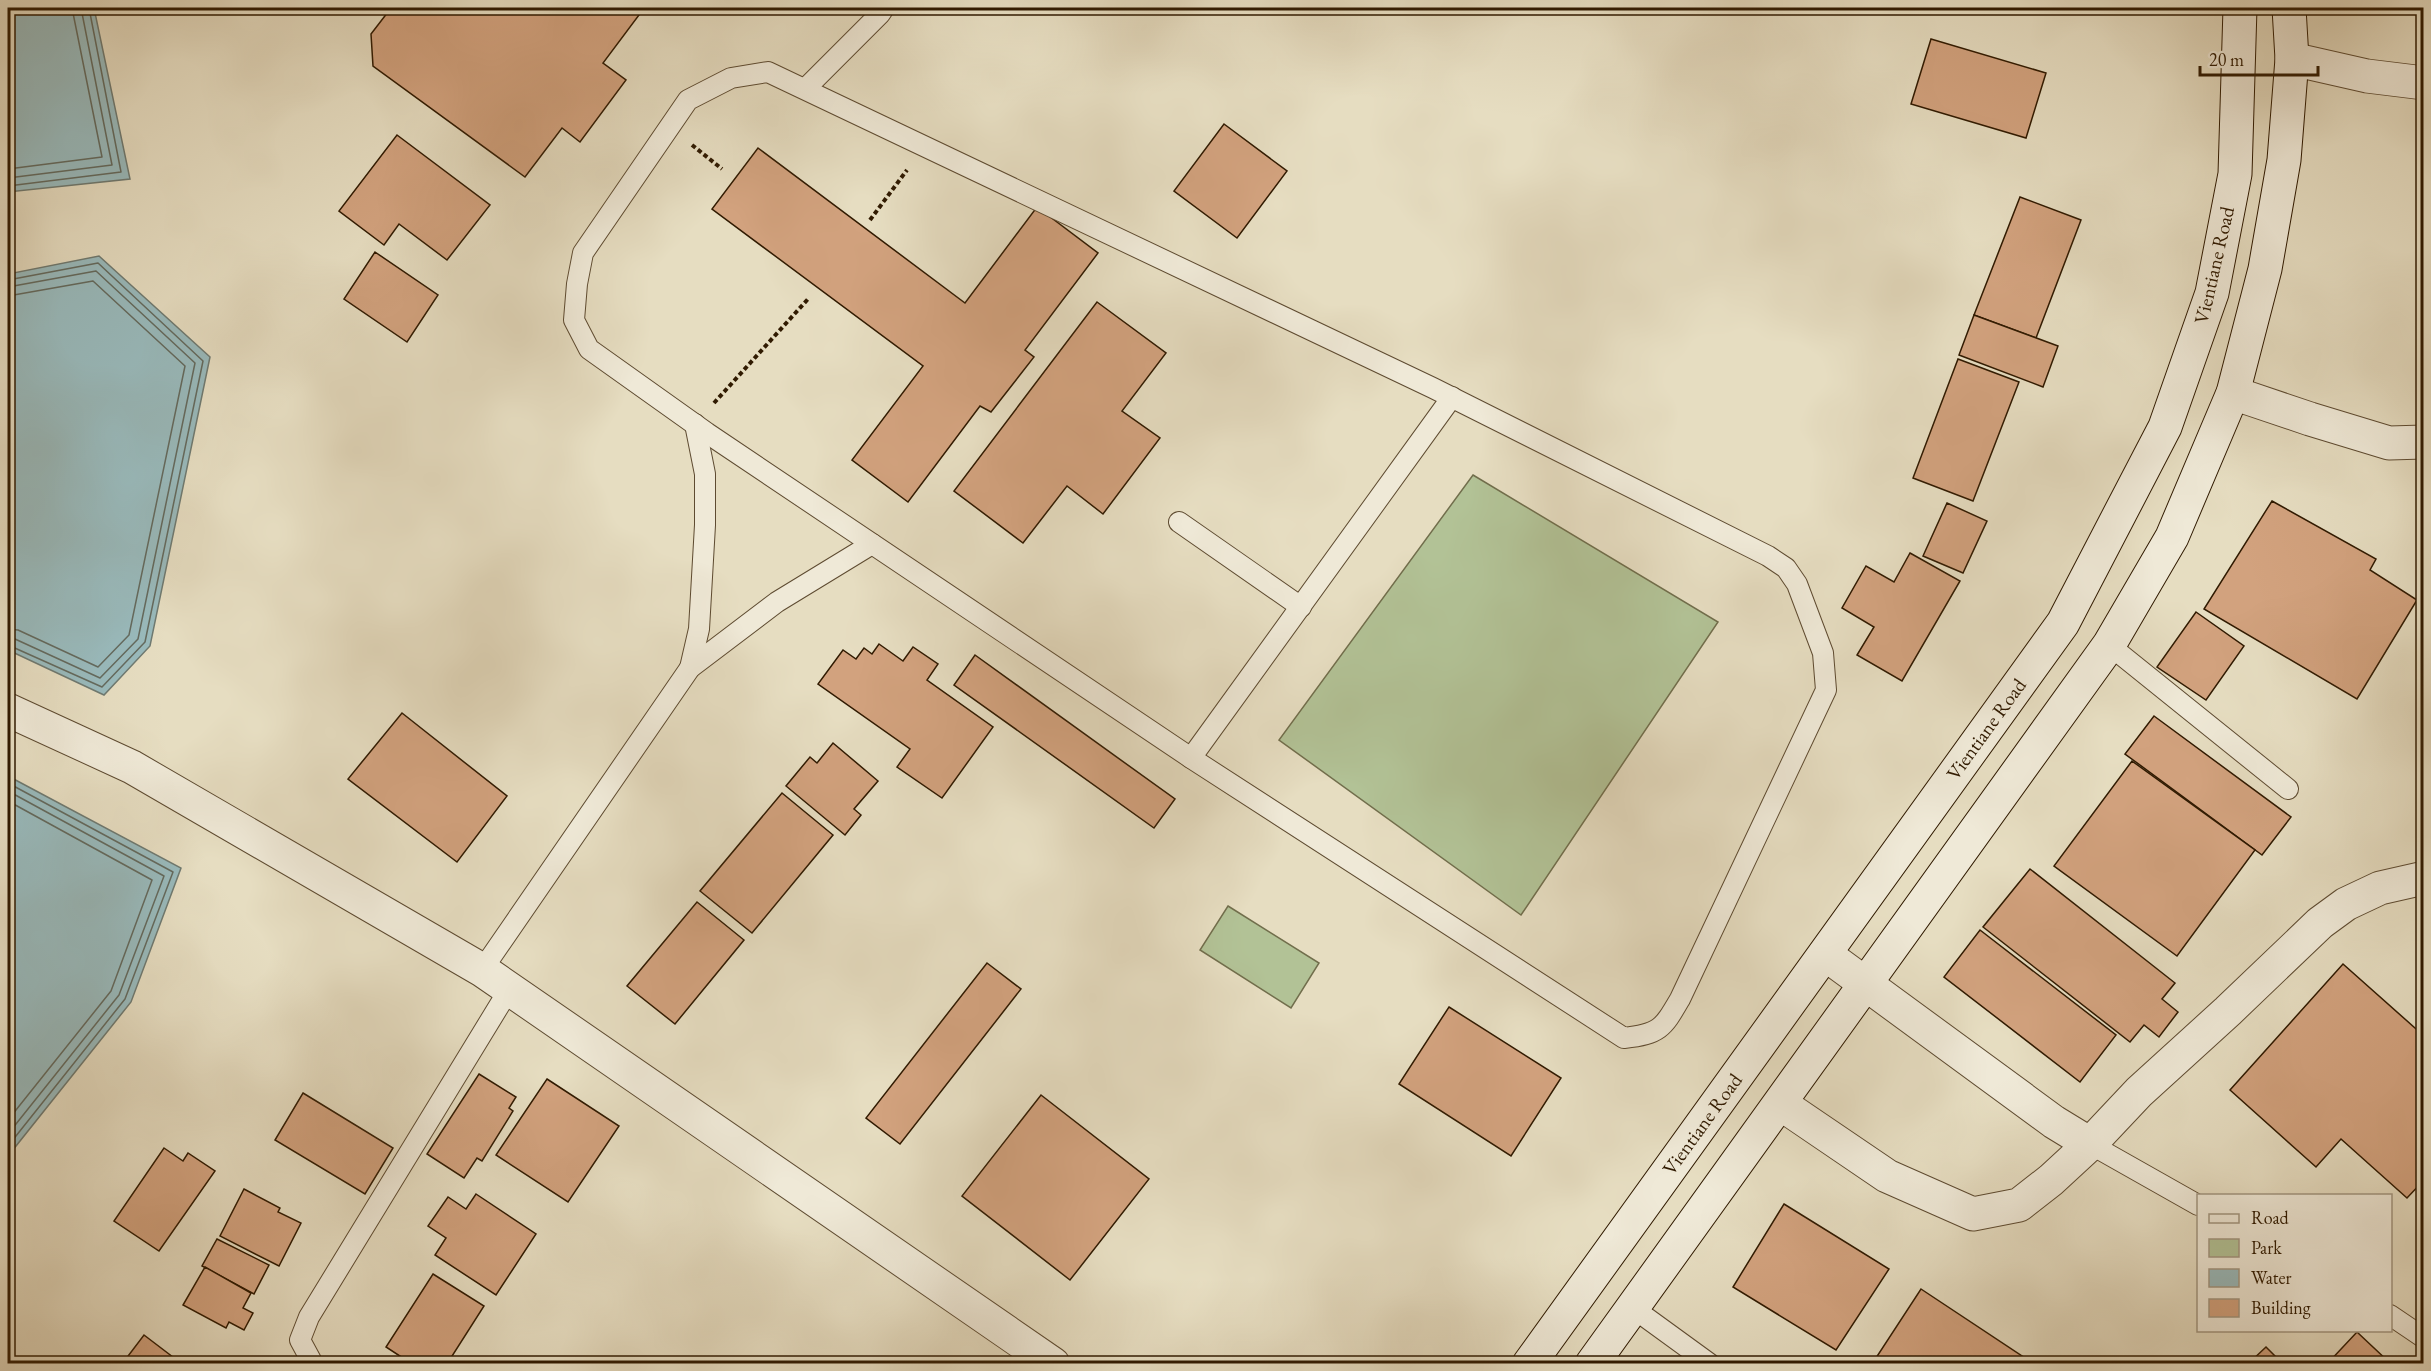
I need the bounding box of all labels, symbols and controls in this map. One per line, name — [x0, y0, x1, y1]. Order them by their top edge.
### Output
scale bar — [2200, 39, 2318, 77]
text: 20 m — [2209, 48, 2244, 71]
street label: Vientiane Road — [2188, 203, 2240, 326]
street label: Vientiane Road — [1940, 672, 2032, 785]
street label: Vientiane Road — [1656, 1067, 1748, 1180]
legend — [2197, 1194, 2392, 1332]
text: Road — [2251, 1206, 2290, 1229]
text: Park — [2251, 1236, 2282, 1259]
text: Water — [2251, 1266, 2292, 1289]
text: Building — [2251, 1296, 2311, 1319]

